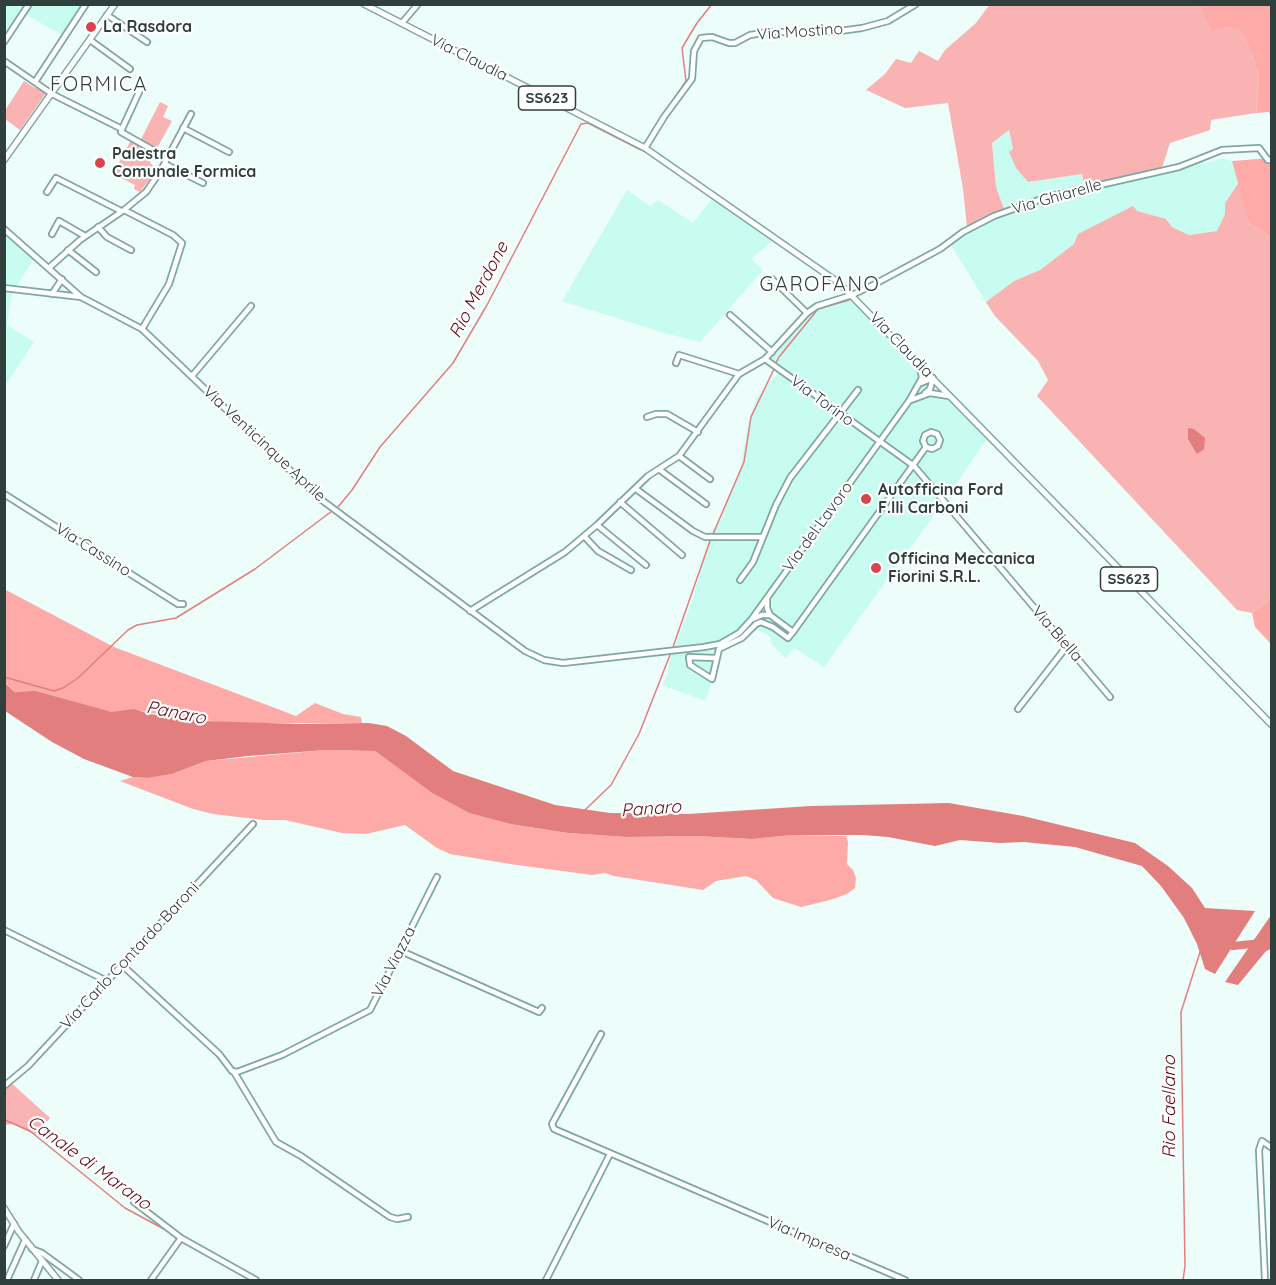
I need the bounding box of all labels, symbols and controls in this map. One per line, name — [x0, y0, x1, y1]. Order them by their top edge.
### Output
place label: La Rasdora — [103, 17, 192, 37]
street label: Via Mostino — [756, 19, 844, 45]
marker: La Rasdora — [84, 20, 98, 34]
street label: Via Claudia — [427, 30, 511, 86]
district label: FORMICA — [50, 73, 148, 97]
road number: SS623 — [518, 86, 576, 110]
place label: Palestra Comunale Formica — [112, 144, 256, 182]
marker: Palestra Comunale Formica — [93, 156, 107, 170]
street label: Via Ghiarelle — [1010, 175, 1104, 219]
water label: Rio Merdone — [445, 238, 513, 342]
district label: GAROFANO — [760, 273, 880, 297]
street label: Via Claudia — [865, 308, 937, 382]
street label: Via Torino — [786, 371, 858, 431]
street label: Via Venticinque Aprile — [199, 382, 329, 506]
street label: Via del Lavoro — [779, 478, 857, 576]
place label: Autofficina Ford F.lli Carboni — [878, 480, 1003, 518]
marker: Autofficina Ford F.lli Carboni — [859, 492, 873, 506]
street label: Via Cassino — [52, 519, 134, 581]
place label: Officina Meccanica Fiorini S.R.L. — [888, 549, 1035, 587]
marker: Officina Meccanica Fiorini S.R.L. — [869, 561, 883, 575]
road number: SS623 — [1100, 567, 1158, 591]
street label: Via Biella — [1027, 602, 1087, 666]
water label: Panaro — [144, 697, 208, 729]
water label: Panaro — [620, 796, 682, 822]
street label: Via Carlo Contardo Baroni — [57, 878, 203, 1034]
street label: Via Viazza — [368, 923, 420, 1001]
water label: Rio Faellano — [1159, 1055, 1181, 1159]
water label: Canale di Marano — [23, 1111, 155, 1215]
street label: Via Impresa — [764, 1213, 854, 1265]

